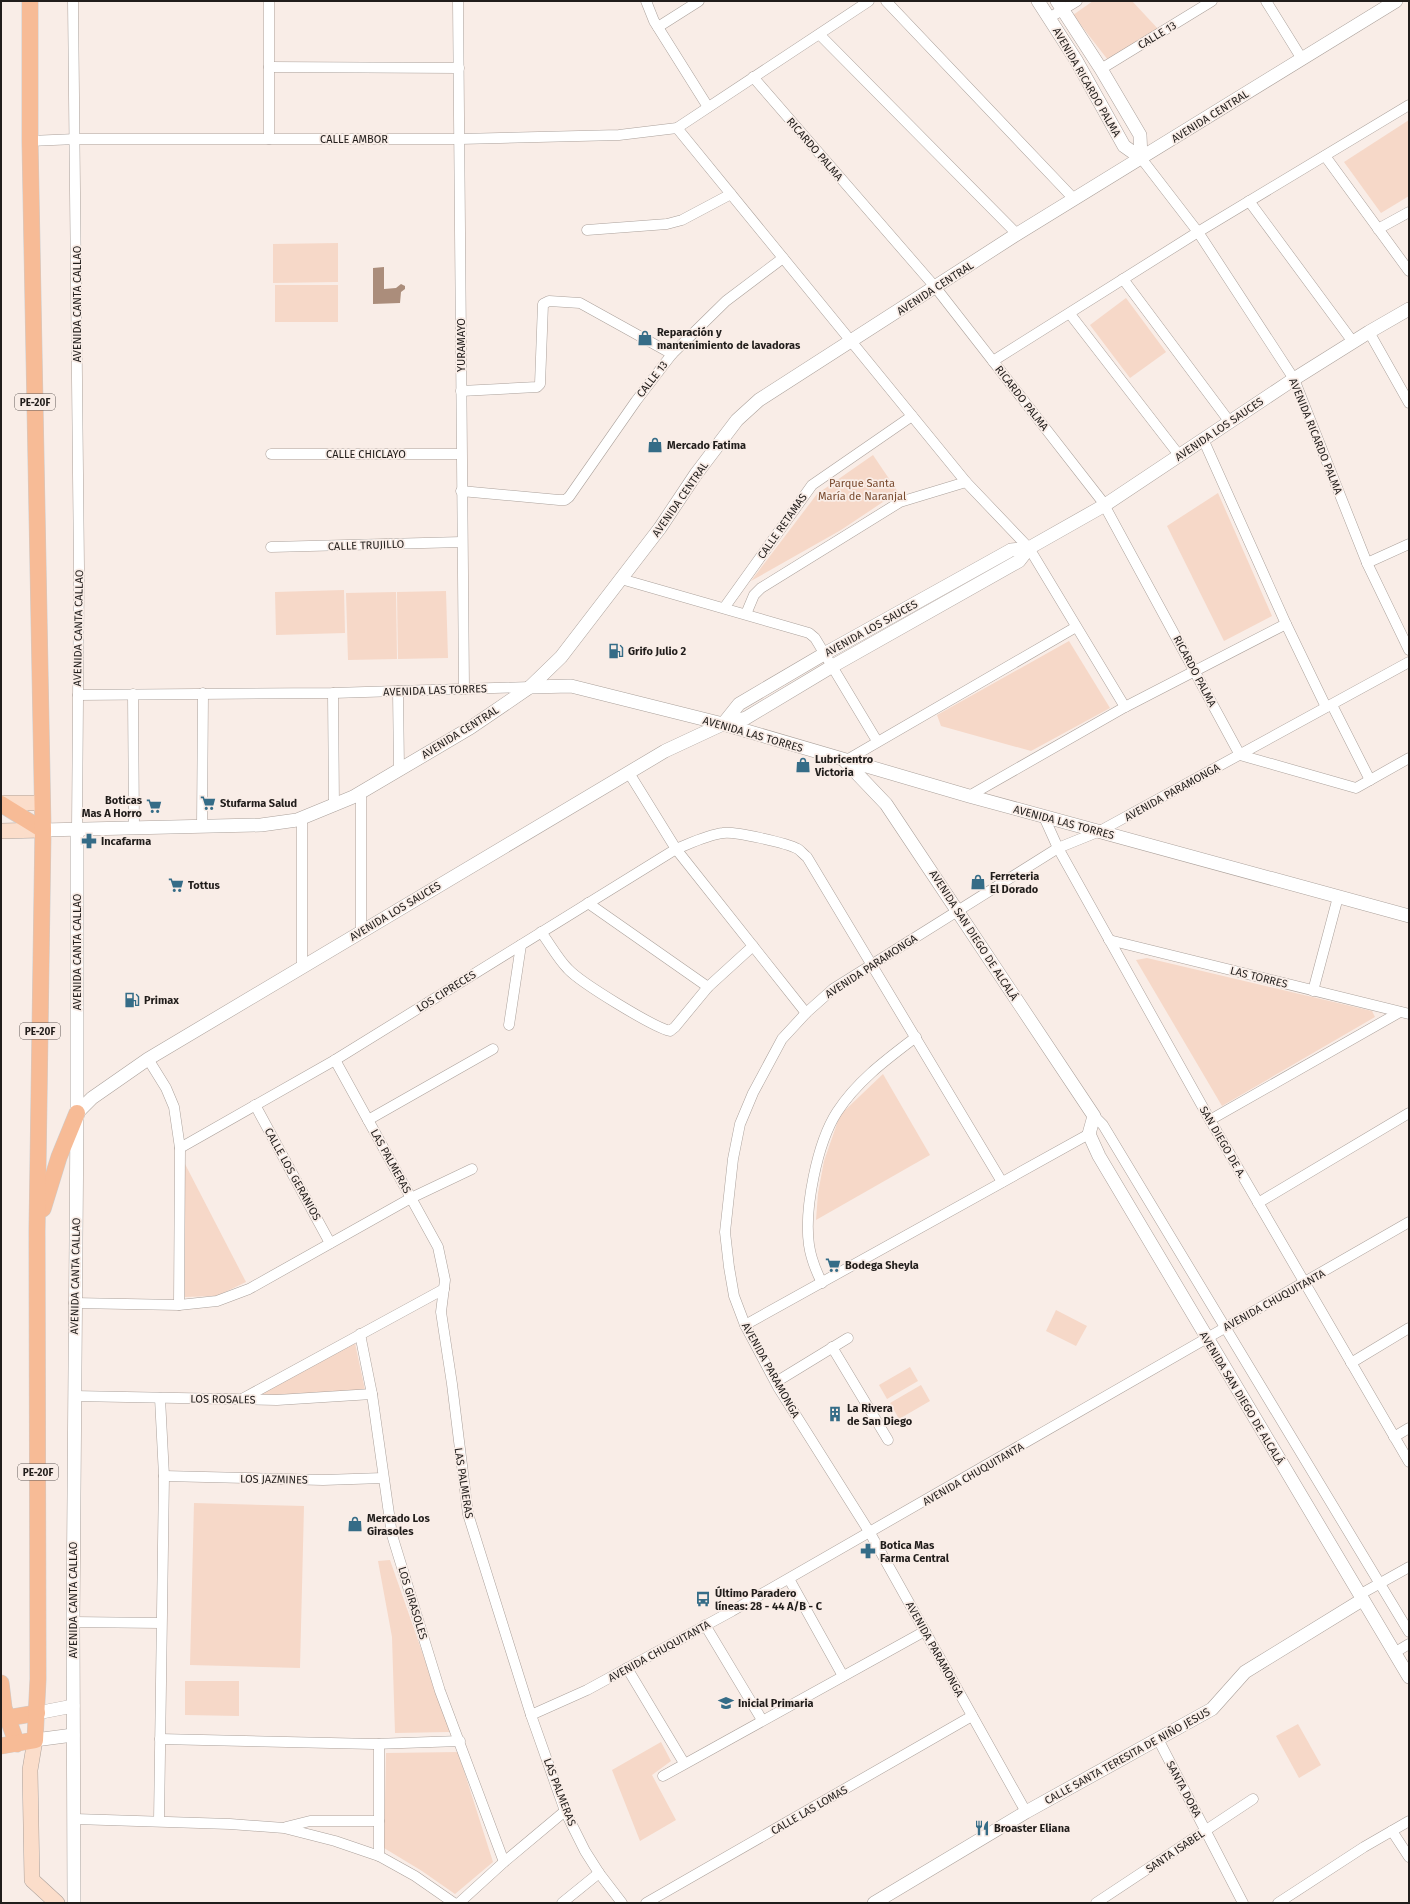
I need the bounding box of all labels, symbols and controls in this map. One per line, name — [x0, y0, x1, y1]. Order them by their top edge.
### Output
street label: CALLE 13 — [1136, 19, 1179, 52]
street label: AVENIDA RICARDO PALMA — [1050, 25, 1124, 140]
street label: AVENIDA CENTRAL — [1169, 87, 1252, 145]
street label: RICARDO PALMA — [784, 115, 846, 184]
street label: CALLE AMBOR — [320, 133, 388, 146]
street label: AVENIDA CANTA CALLAO — [71, 246, 84, 362]
street label: AVENIDA CENTRAL — [895, 259, 976, 318]
street label: YURAMAYO — [455, 318, 468, 372]
place label: Reparación y mantenimiento de lavadoras — [657, 326, 801, 352]
shop icon: Reparación y mantenimiento de lavadoras — [636, 329, 654, 347]
street label: CALLE 13 — [634, 359, 671, 400]
street label: RICARDO PALMA — [992, 363, 1051, 434]
street label: AVENIDA RICARDO PALMA — [1286, 376, 1345, 497]
road number: PE-20F — [15, 394, 55, 410]
street label: AVENIDA LOS SAUCES — [1173, 395, 1266, 464]
shop icon: Mercado Fatima — [646, 436, 664, 454]
place label: Mercado Fatima — [667, 439, 746, 452]
street label: CALLE CHICLAYO — [326, 448, 406, 461]
street label: AVENIDA CENTRAL — [650, 459, 711, 539]
park label: Parque Santa María de Naranjal — [818, 477, 906, 503]
street label: CALLE RETAMAS — [755, 491, 810, 562]
street label: CALLE TRUJILLO — [328, 538, 404, 553]
street label: AVENIDA CANTA CALLAO — [71, 570, 86, 686]
street label: AVENIDA LOS SAUCES — [823, 598, 920, 659]
street label: RICARDO PALMA — [1170, 633, 1219, 710]
fuel station icon: Grifo Julio 2 — [607, 642, 625, 660]
place label: Grifo Julio 2 — [628, 645, 687, 658]
street label: AVENIDA LAS TORRES — [383, 682, 487, 699]
street label: AVENIDA CENTRAL — [419, 703, 502, 761]
street label: AVENIDA LAS TORRES — [701, 714, 805, 755]
place label: Lubricentro Victoria — [814, 753, 874, 779]
shop icon: Lubricentro Victoria — [794, 756, 812, 774]
street label: AVENIDA PARAMONGA — [1122, 761, 1223, 824]
place label: Boticas Mas A Horro — [82, 794, 143, 820]
supermarket icon: Stufarma Salud — [199, 794, 217, 812]
supermarket icon: Boticas Mas A Horro — [145, 797, 163, 815]
place label: Stufarma Salud — [220, 797, 297, 810]
street label: AVENIDA LAS TORRES — [1012, 803, 1116, 842]
pharmacy icon: Incafarma — [80, 832, 98, 850]
place label: Incafarma — [101, 835, 151, 848]
street label: AVENIDA SAN DIEGO DE ALCALÁ — [927, 867, 1022, 1003]
place label: Ferreteria El Dorado — [990, 870, 1039, 896]
shop icon: Ferreteria El Dorado — [969, 873, 987, 891]
supermarket icon: Tottus — [167, 876, 185, 894]
place label: Tottus — [188, 879, 221, 892]
street label: AVENIDA LOS SAUCES — [347, 879, 443, 944]
street label: AVENIDA CANTA CALLAO — [71, 894, 84, 1010]
street label: AVENIDA PARAMONGA — [823, 931, 920, 1001]
street label: LAS TORRES — [1229, 964, 1289, 991]
street label: LOS CIPRECES — [414, 968, 478, 1015]
fuel station icon: Primax — [123, 991, 141, 1009]
place label: Primax — [144, 994, 179, 1007]
road number: PE-20F — [20, 1023, 60, 1039]
street label: SAN DIEGO DE A. — [1197, 1104, 1249, 1181]
street label: CALLE LOS GERANIOS — [262, 1126, 323, 1223]
street label: LAS PALMERAS — [368, 1127, 414, 1196]
street label: AVENIDA CANTA CALLAO — [68, 1218, 83, 1334]
supermarket icon: Bodega Sheyla — [824, 1256, 842, 1274]
place label: Bodega Sheyla — [845, 1259, 919, 1272]
street label: AVENIDA CHUQUITANTA — [1221, 1267, 1328, 1334]
street label: AVENIDA PARAMONGA — [739, 1320, 802, 1421]
street label: AVENIDA SAN DIEGO DE ALCALÁ — [1197, 1329, 1288, 1468]
street label: LOS ROSALES — [190, 1392, 256, 1407]
place label: La Rivera de San Diego — [847, 1402, 913, 1428]
building icon: La Rivera de San Diego — [826, 1405, 844, 1423]
street label: AVENIDA CHUQUITANTA — [920, 1440, 1027, 1509]
street label: LAS PALMERAS — [451, 1447, 476, 1519]
road number: PE-20F — [18, 1464, 58, 1480]
street label: LOS JAZMINES — [240, 1472, 308, 1487]
place label: Mercado Los Girasoles — [367, 1512, 430, 1538]
shop icon: Mercado Los Girasoles — [346, 1515, 364, 1533]
place label: Botica Mas Farma Central — [880, 1539, 950, 1565]
street label: AVENIDA CANTA CALLAO — [67, 1542, 80, 1658]
pharmacy icon: Botica Mas Farma Central — [859, 1542, 877, 1560]
street label: LOS GIRASOLES — [395, 1565, 430, 1641]
place label: Último Paradero líneas: 28 - 44 A/B - C — [715, 1586, 823, 1613]
bus stop icon: Último Paradero líneas: 28 - 44 A/B - C — [694, 1590, 712, 1608]
street label: AVENIDA PARAMONGA — [903, 1599, 966, 1700]
street label: AVENIDA CHUQUITANTA — [606, 1618, 713, 1685]
school or university icon: Inicial Primaria — [717, 1694, 735, 1712]
place label: Inicial Primaria — [738, 1697, 814, 1710]
street label: CALLE SANTA TERESITA DE NIÑO JESUS — [1042, 1705, 1212, 1807]
street label: LAS PALMERAS — [541, 1756, 578, 1828]
street label: SANTA DORA — [1163, 1759, 1204, 1820]
street label: CALLE LAS LOMAS — [769, 1783, 850, 1838]
restaurant icon: Broaster Eliana — [973, 1819, 991, 1837]
place label: Broaster Eliana — [994, 1822, 1070, 1835]
street label: SANTA ISABEL — [1144, 1827, 1207, 1876]

